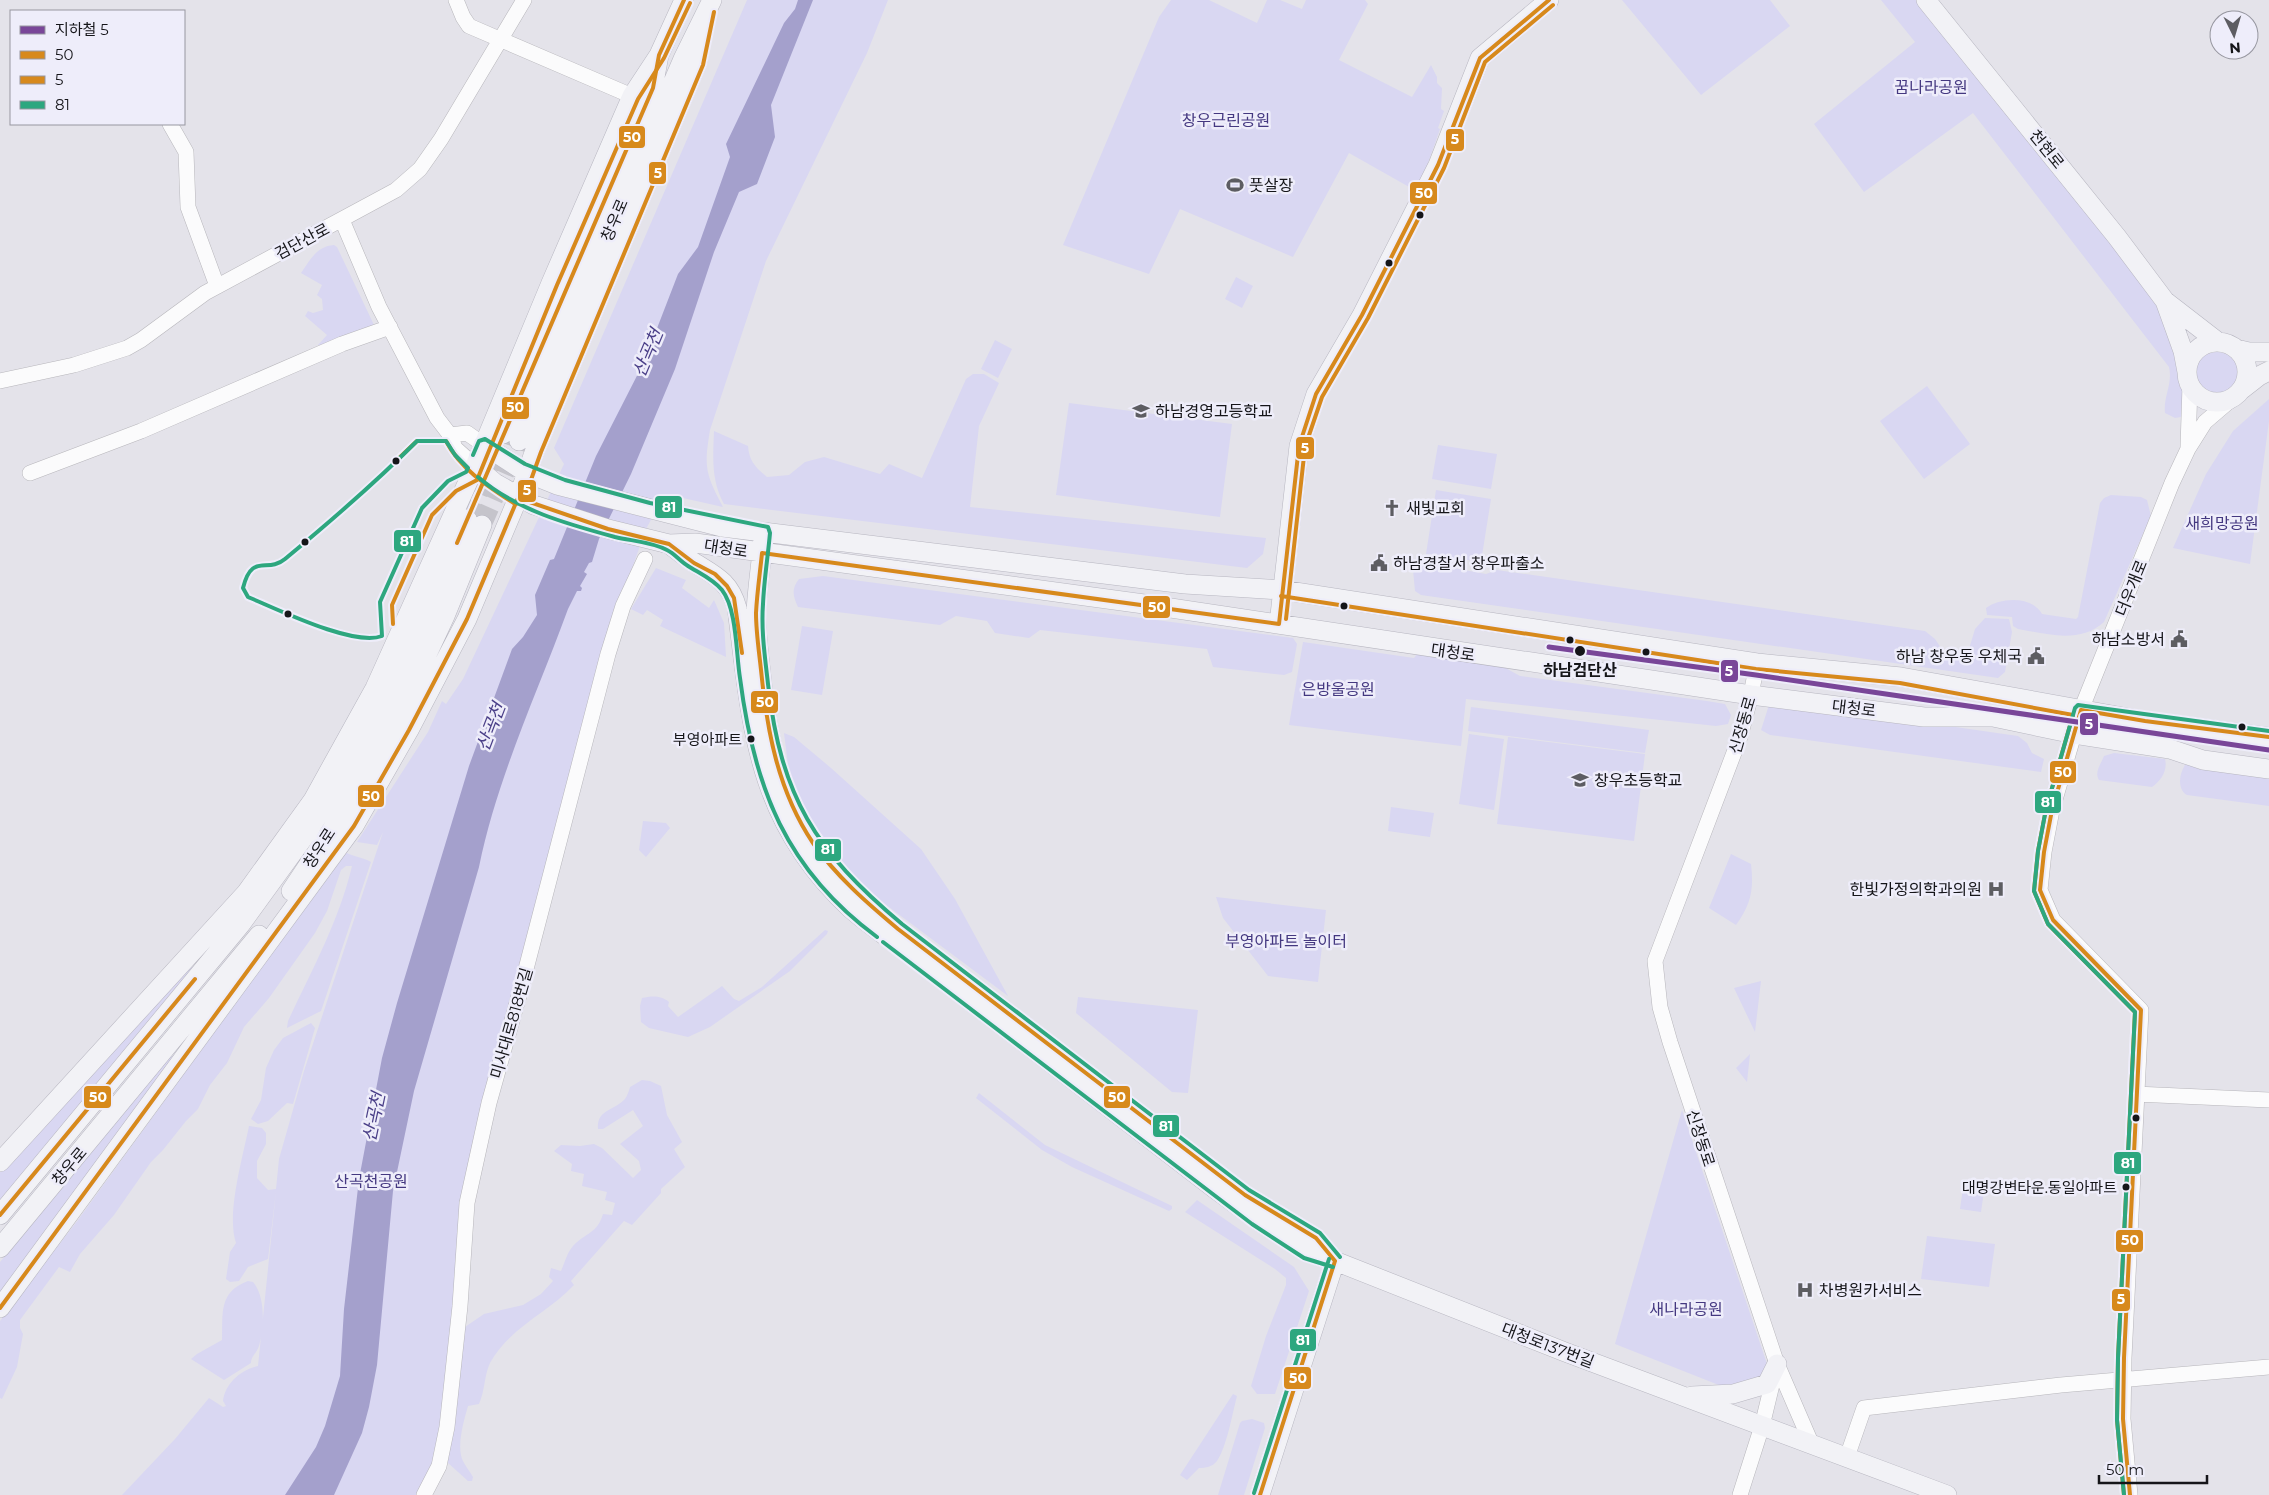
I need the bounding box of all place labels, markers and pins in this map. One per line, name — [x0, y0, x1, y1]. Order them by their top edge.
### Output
sports icon: 풋살장 — [1225, 175, 1245, 195]
place label: 풋살장 — [1249, 176, 1293, 195]
unlabelled marker — [1415, 210, 1425, 220]
unlabelled marker — [1384, 258, 1394, 268]
school or university icon: 하남경영고등학교 — [1131, 401, 1151, 421]
place label: 하남경영고등학교 — [1155, 402, 1273, 421]
unlabelled marker — [391, 456, 401, 466]
church icon: 새빛교회 — [1382, 498, 1402, 518]
place label: 새빛교회 — [1406, 499, 1465, 518]
unlabelled marker — [300, 537, 310, 547]
public building icon: 하남경찰서 창우파출소 — [1369, 553, 1389, 573]
place label: 하남경찰서 창우파출소 — [1393, 554, 1544, 573]
unlabelled marker — [1339, 601, 1349, 611]
unlabelled marker — [283, 609, 293, 619]
public building icon: 하남소방서 — [2169, 629, 2189, 649]
place label: 하남소방서 — [2091, 630, 2165, 649]
unlabelled marker — [1565, 635, 1575, 645]
marker: 하남검단산 — [1573, 644, 1587, 658]
public building icon: 하남 창우동 우체국 — [2026, 646, 2046, 666]
unlabelled marker — [1641, 647, 1651, 657]
place label: 하남 창우동 우체국 — [1896, 647, 2022, 666]
place label: 하남검단산 — [1543, 661, 1617, 680]
unlabelled marker — [2237, 722, 2247, 732]
place label: 부영아파트 — [673, 730, 742, 749]
marker: 부영아파트 — [746, 734, 756, 744]
school or university icon: 창우초등학교 — [1570, 770, 1590, 790]
place label: 창우초등학교 — [1594, 771, 1682, 790]
hospital icon: 한빛가정의학과의원 — [1986, 879, 2006, 899]
place label: 한빛가정의학과의원 — [1850, 880, 1982, 899]
unlabelled marker — [2131, 1113, 2141, 1123]
place label: 대명강변타운.동일아파트 — [1962, 1178, 2117, 1197]
marker: 대명강변타운.동일아파트 — [2121, 1182, 2131, 1192]
hospital icon: 차병원카서비스 — [1795, 1280, 1815, 1300]
place label: 차병원카서비스 — [1819, 1281, 1922, 1300]

